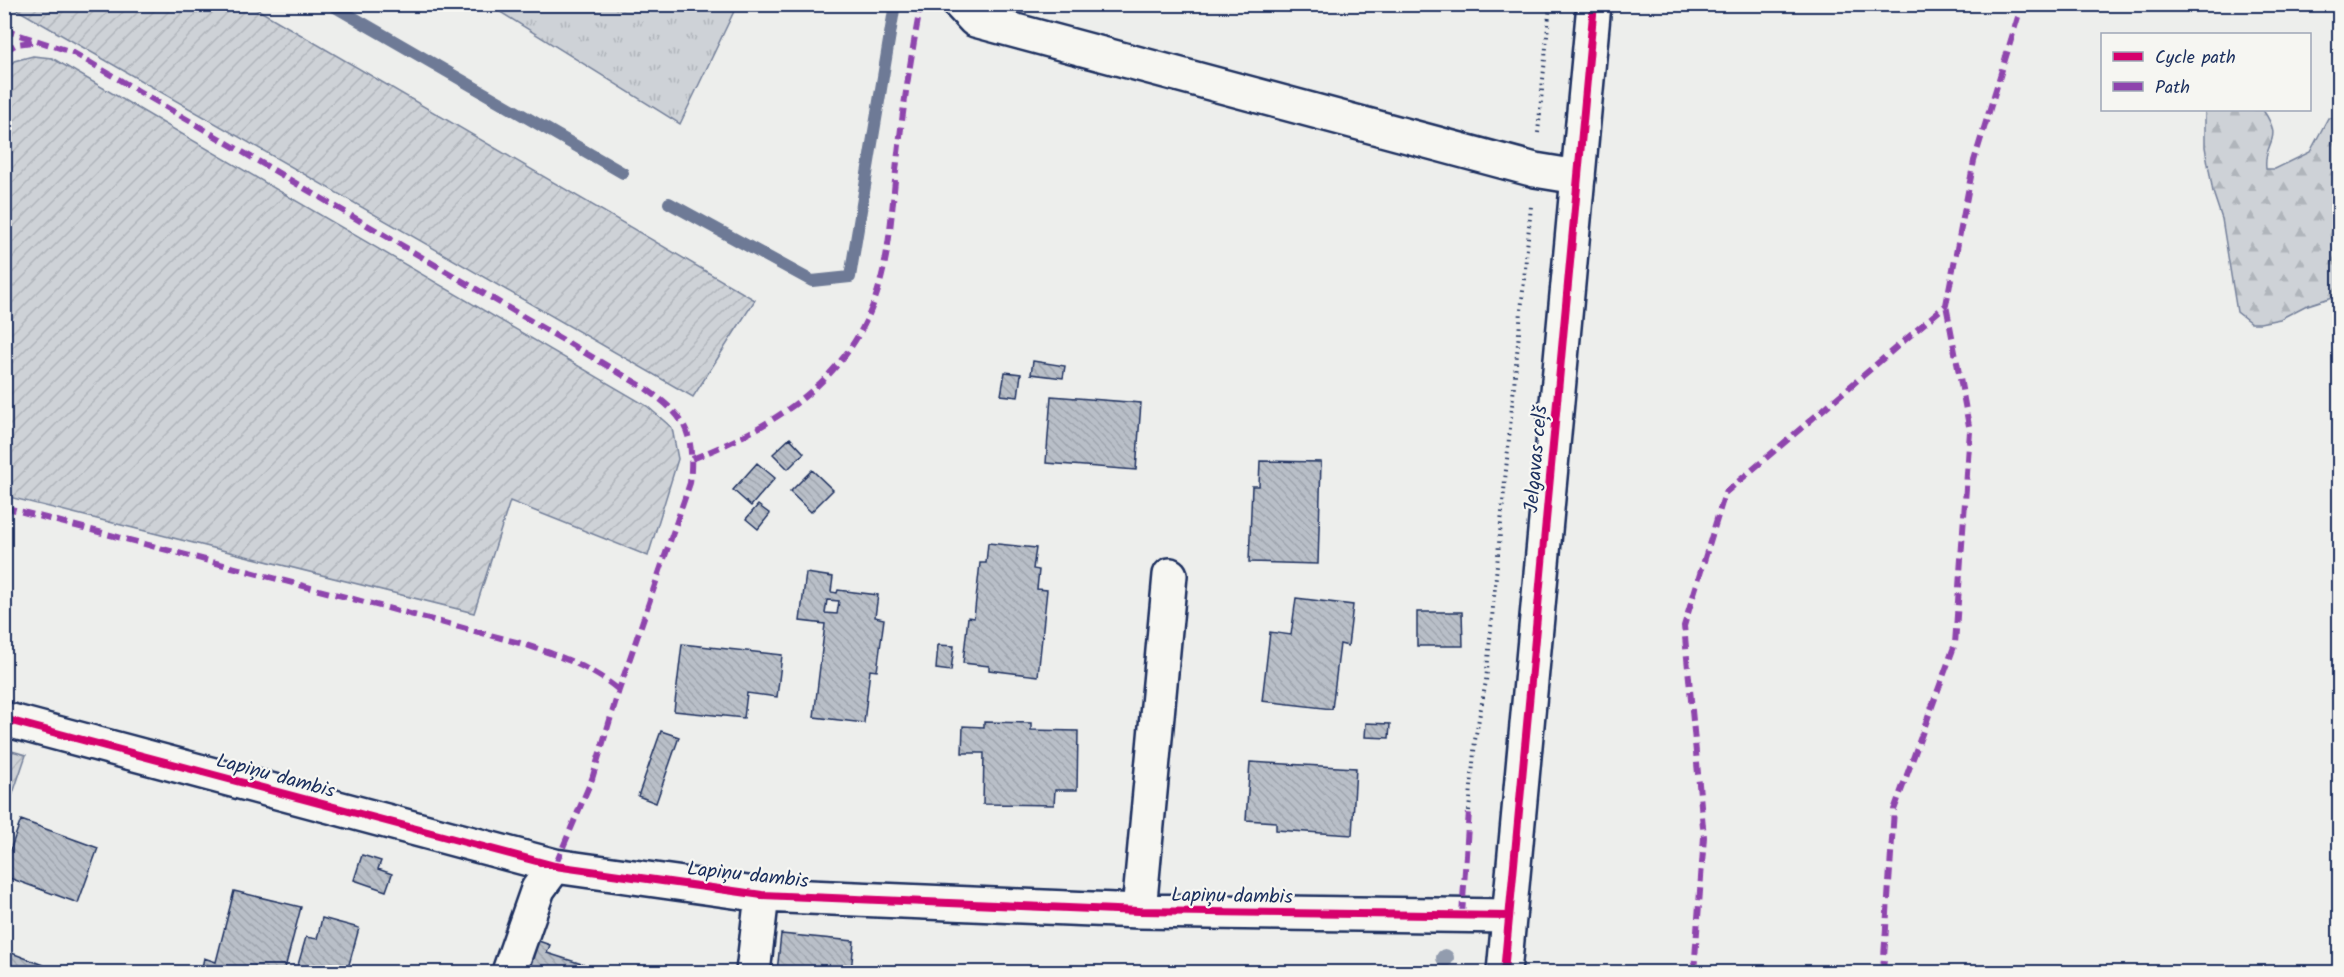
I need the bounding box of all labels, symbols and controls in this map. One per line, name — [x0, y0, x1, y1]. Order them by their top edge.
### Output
legend — [2101, 33, 2311, 111]
text: Cycle path — [2155, 44, 2236, 73]
text: Path — [2155, 74, 2190, 103]
street label: Jelgavas ceļš — [1516, 404, 1558, 514]
street label: Lapiņu dambis — [212, 746, 339, 808]
street label: Lapiņu dambis — [685, 854, 811, 898]
street label: Lapiņu dambis — [1171, 880, 1294, 914]

